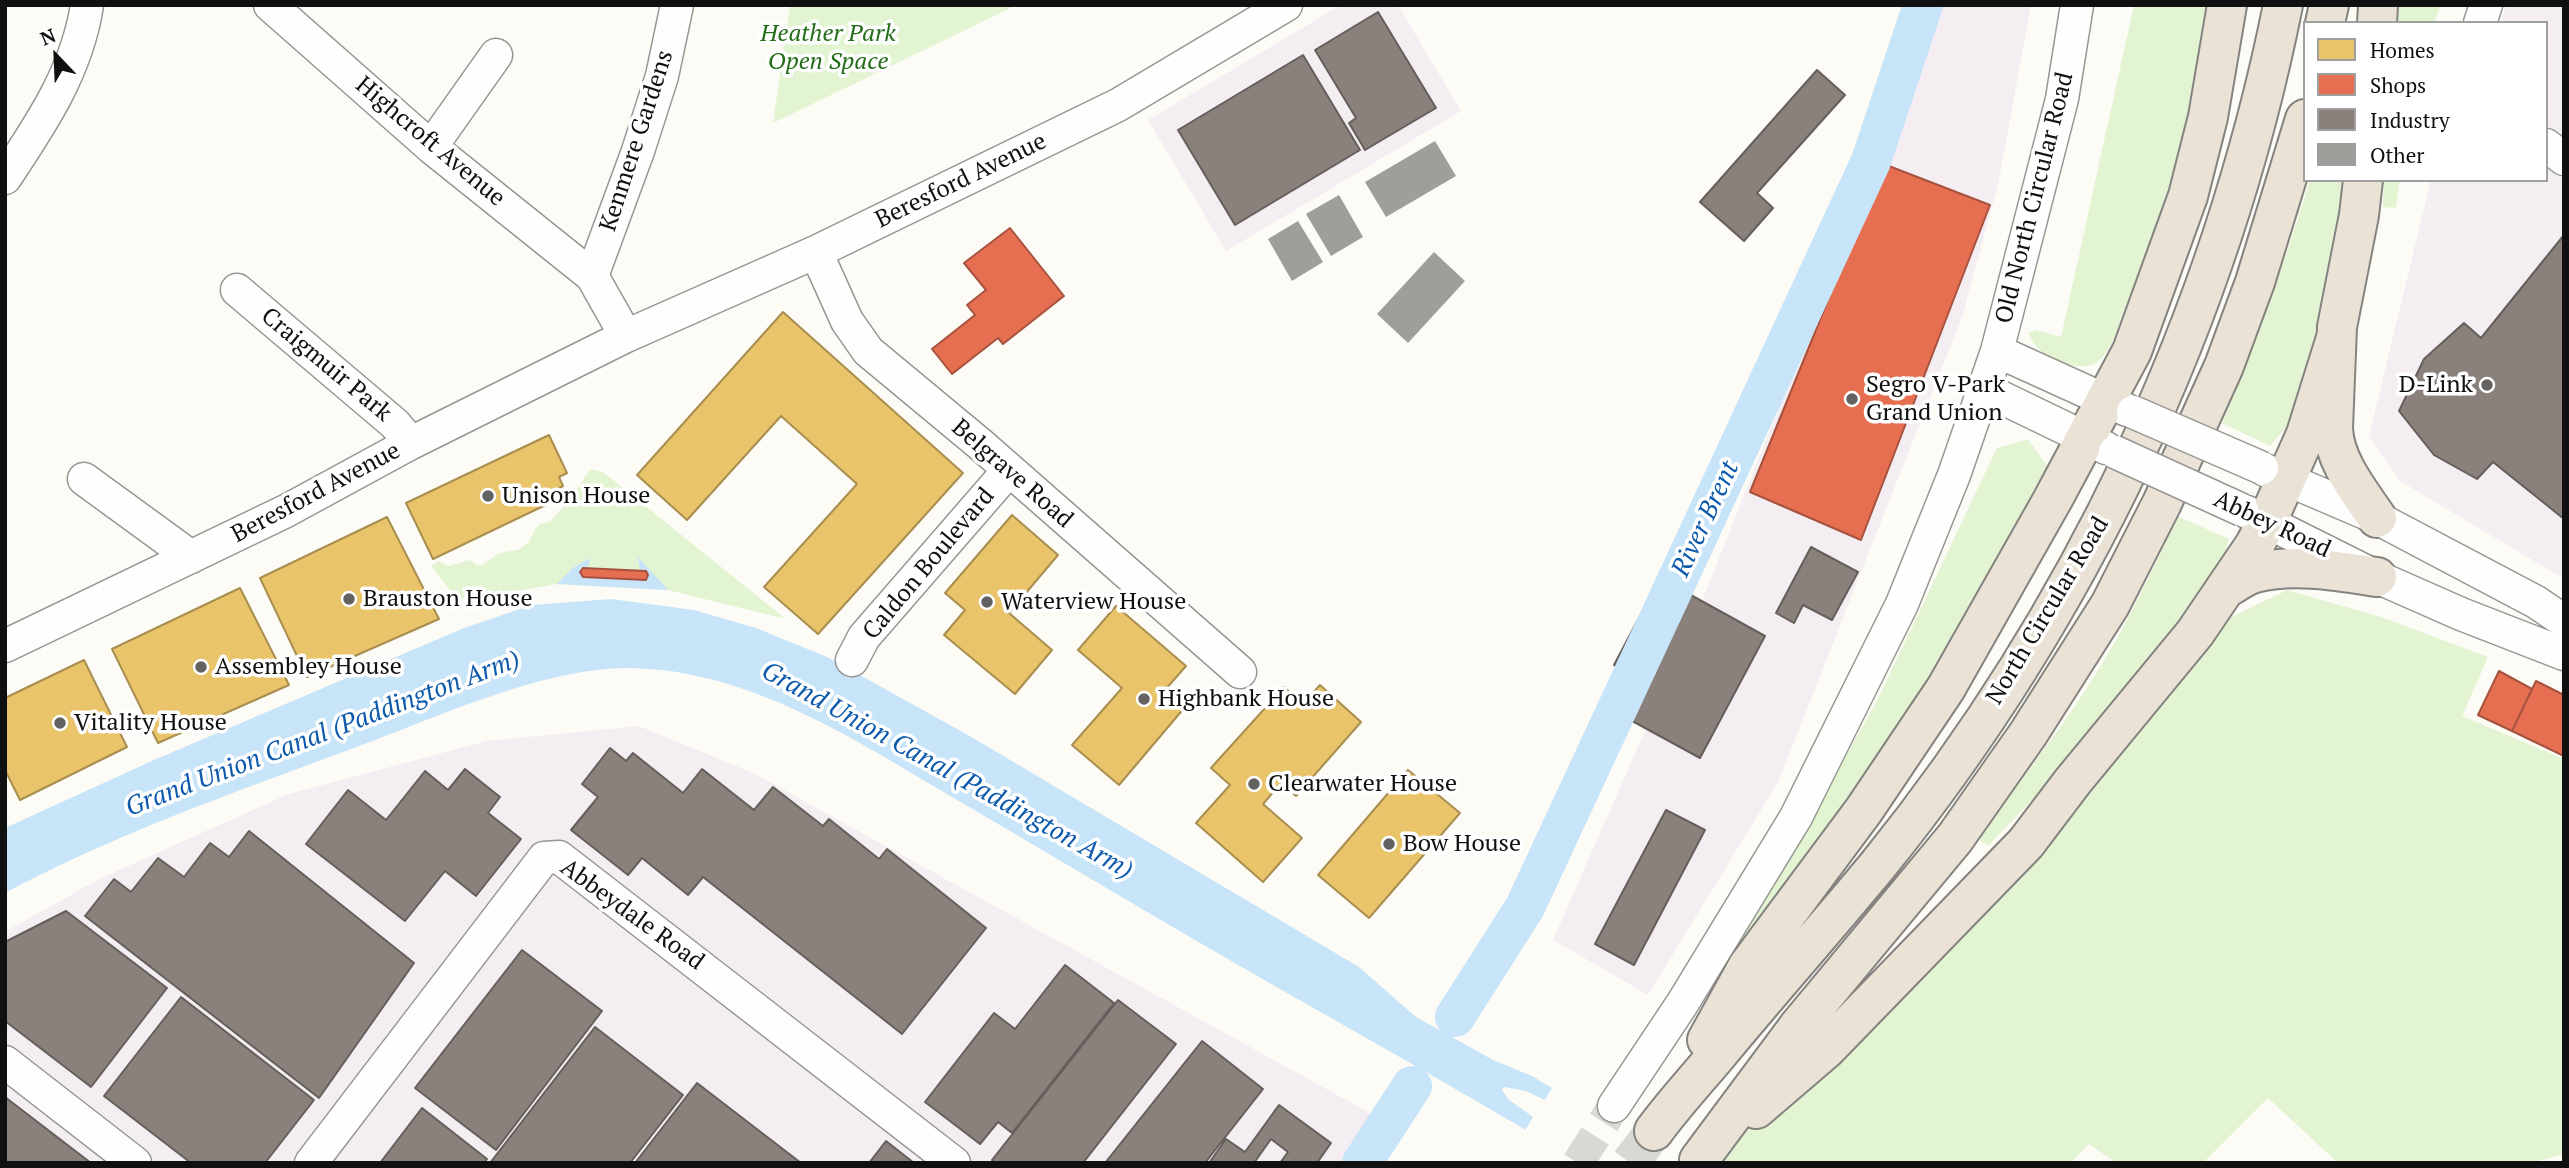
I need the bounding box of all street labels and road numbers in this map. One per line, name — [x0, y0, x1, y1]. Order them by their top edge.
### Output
street label: Kenmere Gardens — [594, 47, 680, 235]
street label: Old North Circular Road — [1990, 69, 2080, 327]
street label: Highcroft Avenue — [349, 71, 511, 213]
street label: Beresford Avenue — [871, 127, 1051, 235]
street label: Craigmuir Park — [255, 302, 397, 428]
street label: Belgrave Road — [945, 414, 1079, 534]
street label: Beresford Avenue — [227, 437, 405, 549]
street label: Caldon Boulevard — [857, 482, 1001, 646]
street label: Abbey Road — [2209, 485, 2335, 565]
street label: North Circular Road — [1981, 512, 2115, 710]
street label: Abbeydale Road — [555, 853, 709, 977]

